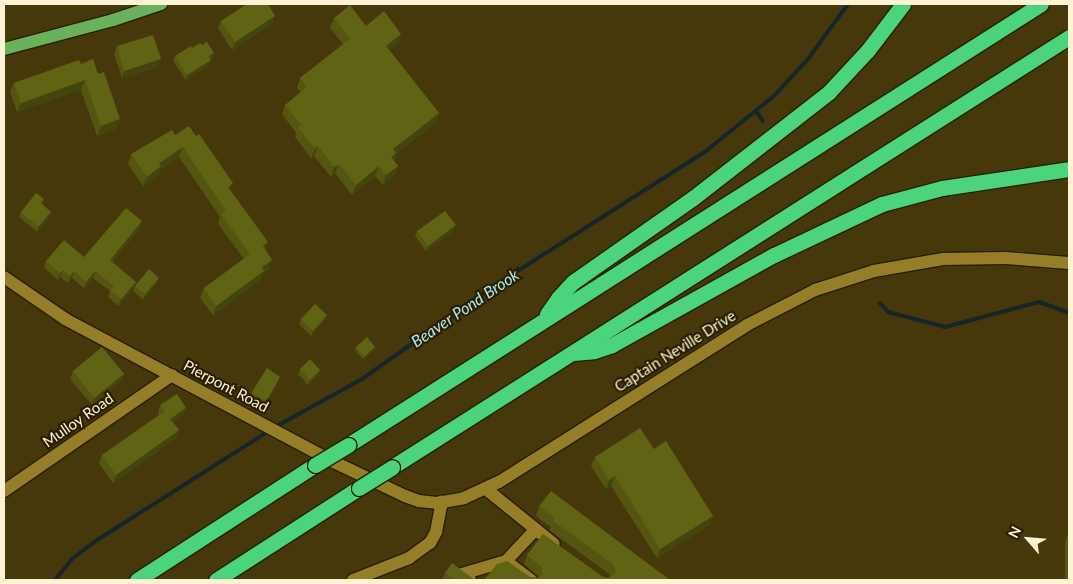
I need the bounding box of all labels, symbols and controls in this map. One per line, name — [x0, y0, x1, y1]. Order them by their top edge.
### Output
water label: Beaver Pond Brook — [407, 265, 523, 351]
street label: Captain Neville Drive — [611, 306, 739, 396]
street label: Pierpont Road — [180, 356, 272, 416]
street label: Mulloy Road — [39, 389, 117, 451]
north arrow — [1003, 514, 1053, 564]
text: N — [1004, 523, 1024, 541]

